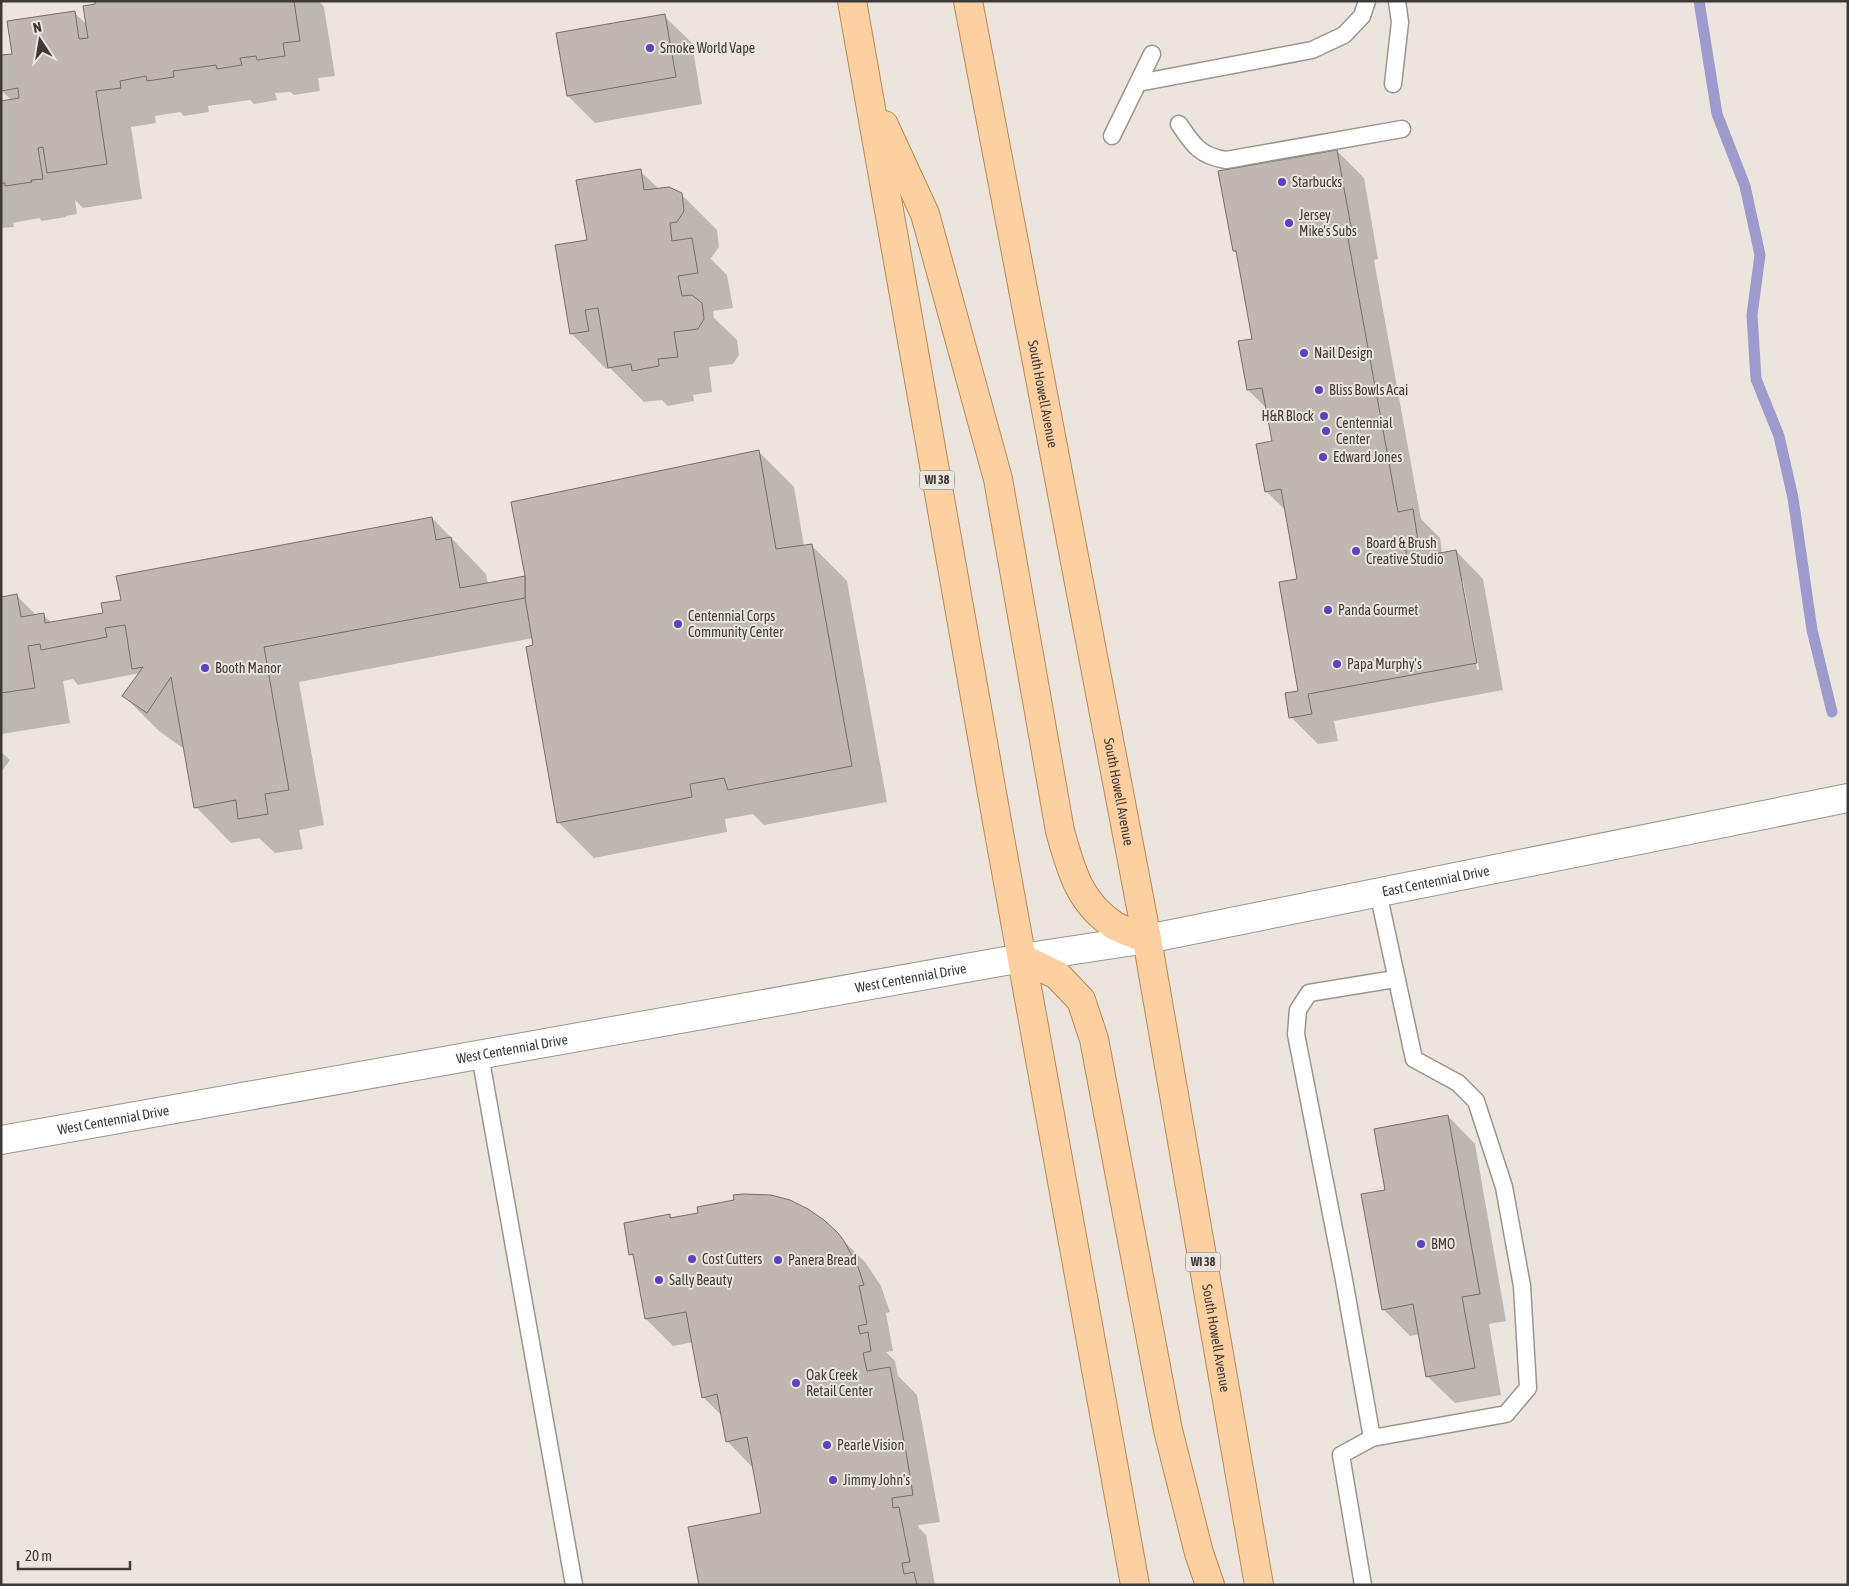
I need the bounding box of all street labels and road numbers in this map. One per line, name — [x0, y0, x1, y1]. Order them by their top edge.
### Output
street label: South Howell Avenue — [1025, 339, 1061, 449]
road number: WI 38 — [920, 470, 954, 490]
street label: South Howell Avenue — [1101, 737, 1137, 847]
street label: East Centennial Drive — [1381, 862, 1491, 900]
street label: West Centennial Drive — [854, 960, 968, 996]
street label: West Centennial Drive — [455, 1031, 569, 1067]
street label: West Centennial Drive — [56, 1102, 170, 1138]
road number: WI 38 — [1186, 1252, 1220, 1272]
street label: South Howell Avenue — [1199, 1283, 1233, 1393]

